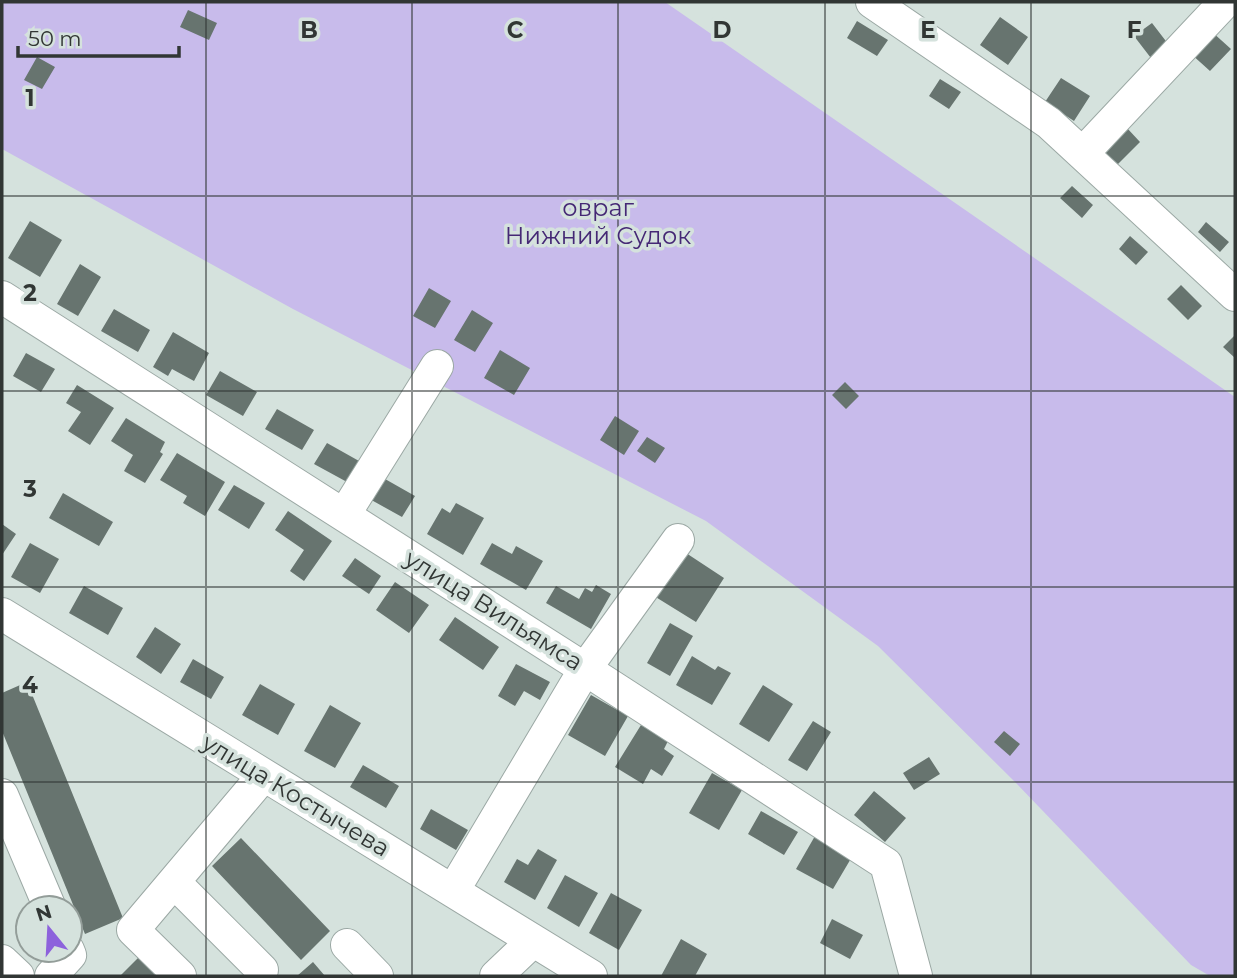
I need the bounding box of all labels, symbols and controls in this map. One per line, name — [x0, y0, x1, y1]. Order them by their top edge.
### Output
scale bar — [18, 14, 178, 58]
text: B — [300, 16, 318, 44]
text: C — [507, 16, 524, 44]
text: D — [713, 16, 732, 44]
text: E — [920, 16, 936, 44]
text: F — [1127, 16, 1142, 44]
text: 50 m — [28, 26, 82, 51]
text: 1 — [25, 84, 35, 112]
park label: овраг Нижний Судок — [505, 193, 691, 250]
text: 2 — [23, 279, 37, 307]
text: 3 — [22, 475, 37, 503]
street label: улица Вильямса — [399, 543, 588, 676]
text: 4 — [22, 671, 38, 699]
street label: улица Костычева — [196, 727, 395, 863]
north arrow — [14, 894, 84, 964]
text: N — [33, 900, 55, 927]

